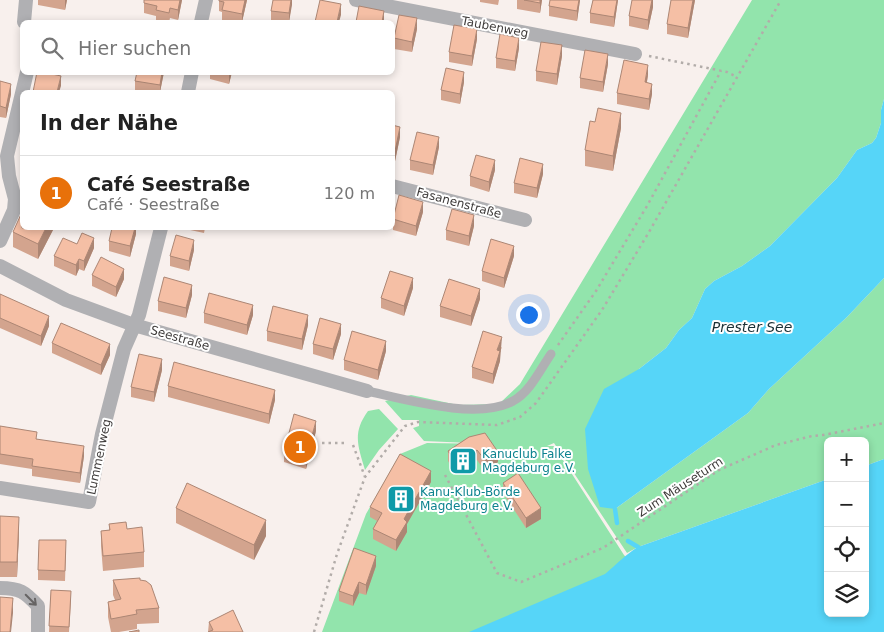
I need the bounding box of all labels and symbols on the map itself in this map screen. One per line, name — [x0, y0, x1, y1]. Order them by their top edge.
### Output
street label: Taubenweg — [459, 13, 530, 40]
street label: Fasanenstraße — [415, 185, 503, 221]
your location — [516, 302, 542, 328]
water label: Prester See — [712, 319, 792, 335]
street label: Seestraße — [149, 323, 211, 353]
street label: Lummenweg — [84, 418, 114, 496]
pin: 1 — [284, 428, 316, 466]
building icon: Kanuclub Falke Magdeburg e.V. — [448, 446, 478, 476]
place label: Kanuclub Falke Magdeburg e.V. — [482, 447, 575, 475]
street label: Zum Mäuseturm — [635, 454, 725, 520]
building icon: Kanu-Klub-Börde Magdeburg e.V. — [386, 484, 416, 514]
place label: Kanu-Klub-Börde Magdeburg e.V. — [420, 485, 520, 513]
one-way arrow — [25, 593, 37, 606]

